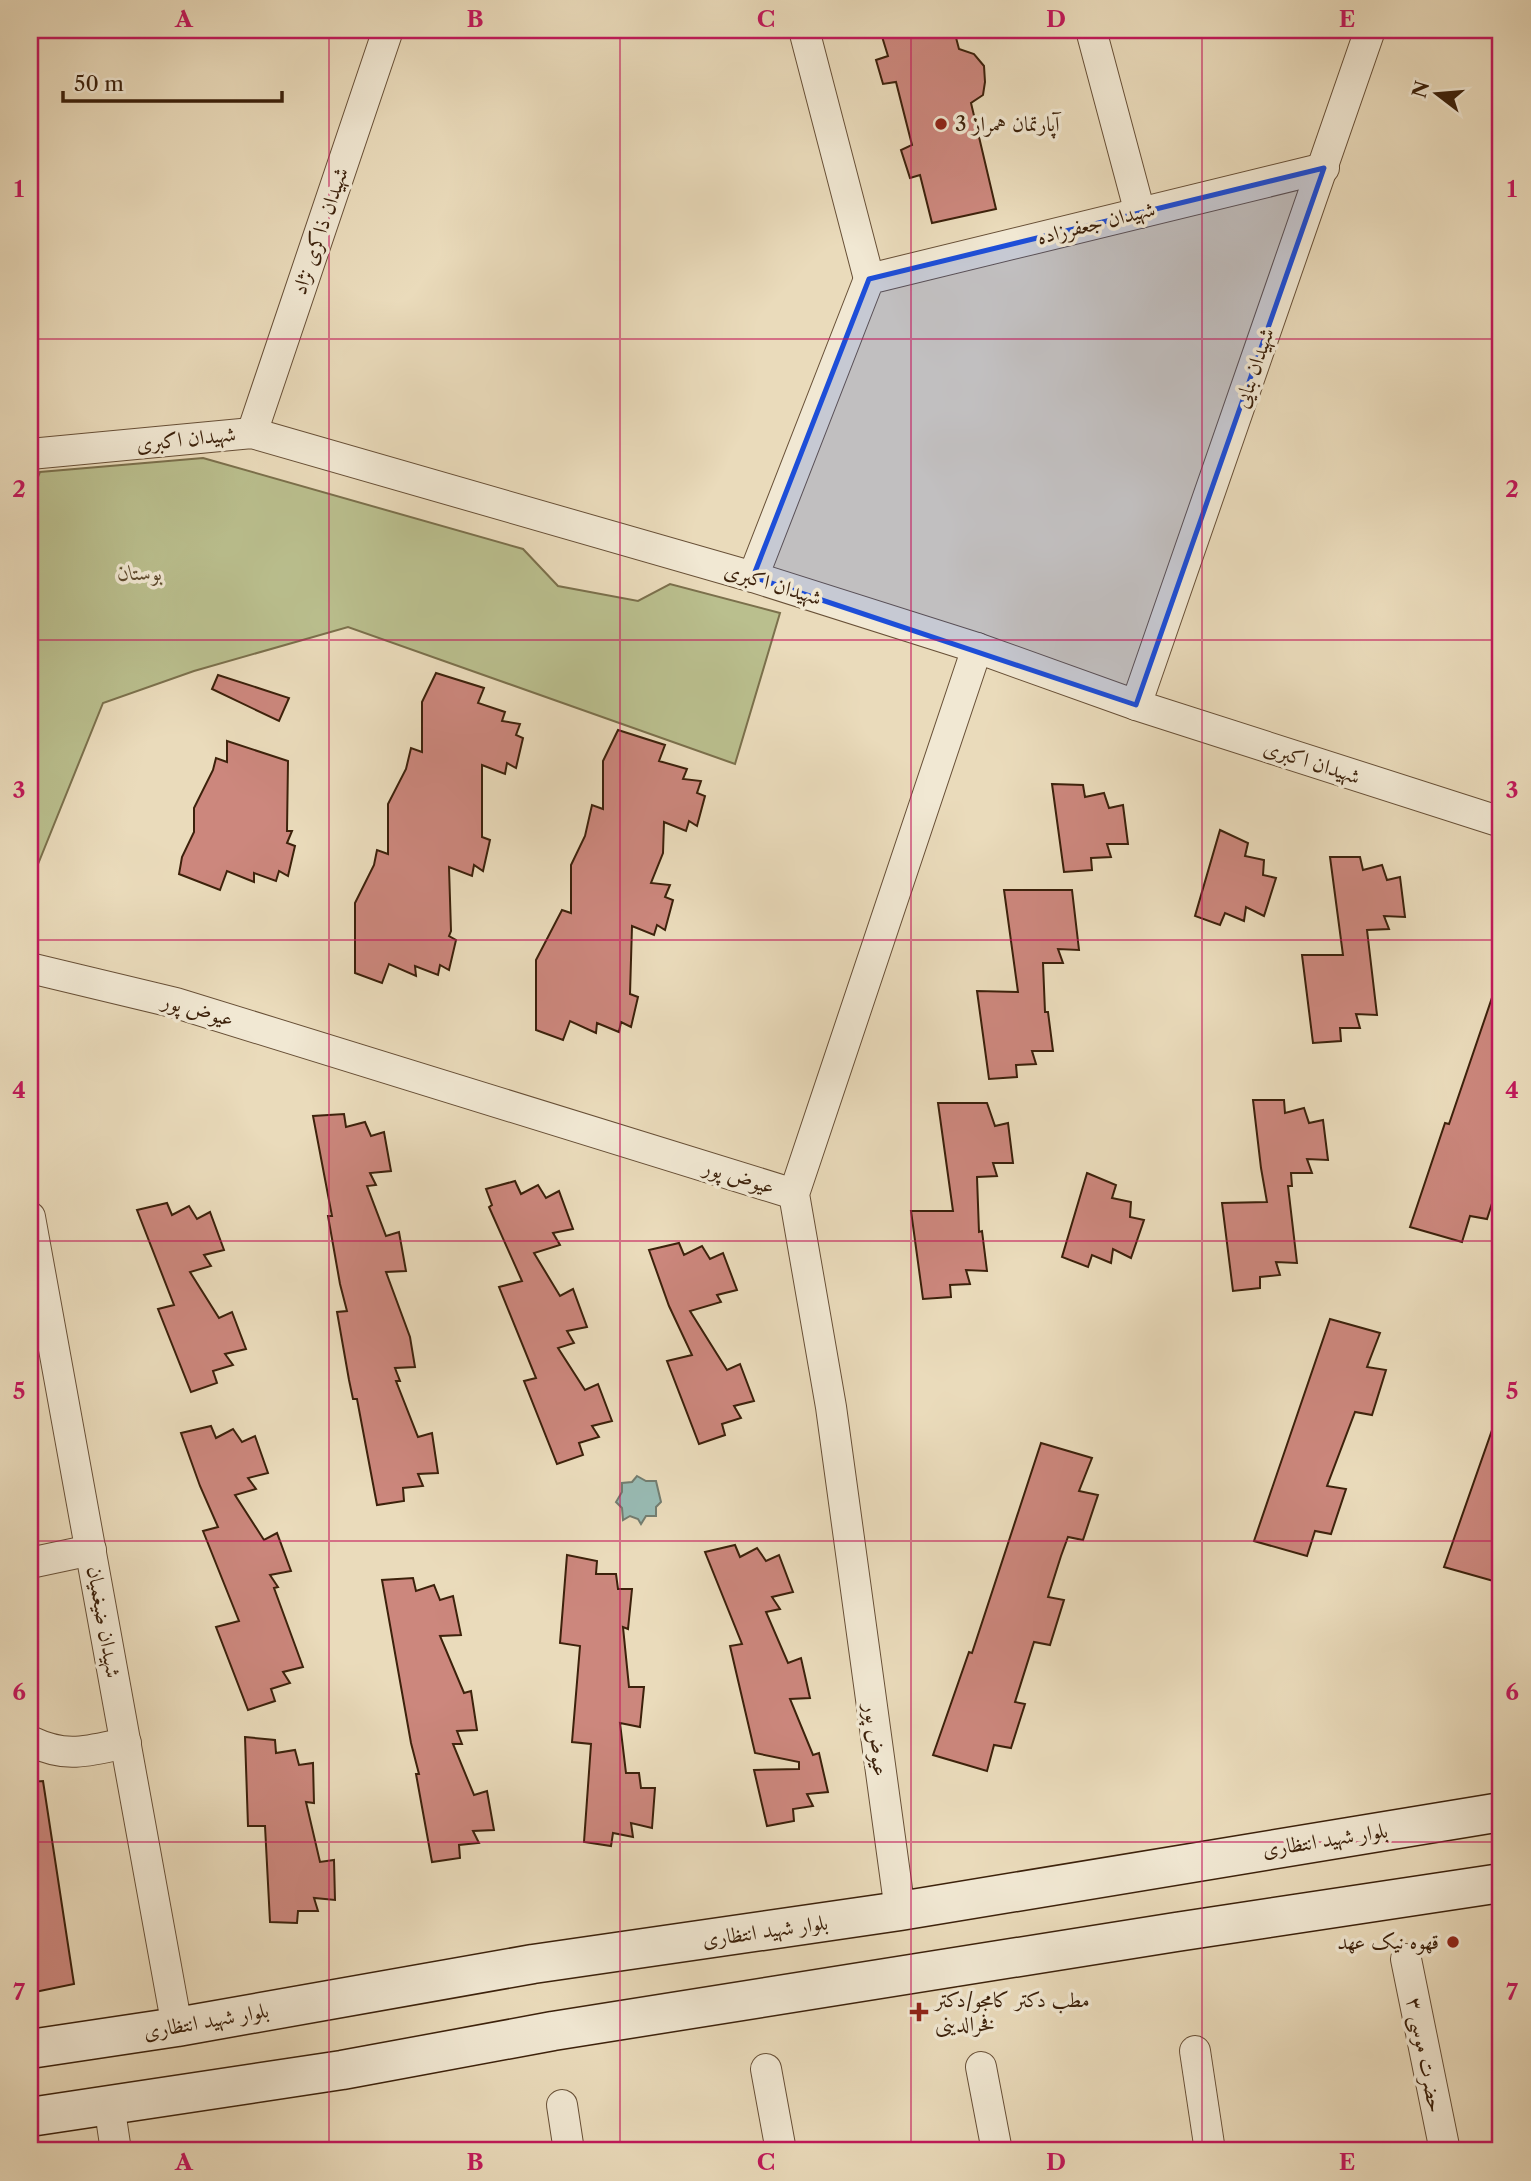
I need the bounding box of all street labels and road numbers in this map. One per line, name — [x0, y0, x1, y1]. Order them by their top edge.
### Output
street label: شهیدان ذاکری نژاد — [286, 164, 355, 298]
street label: شهیدان جعفرزاده — [1034, 196, 1158, 251]
street label: شهیدان بنایی — [1228, 325, 1281, 412]
street label: شهیدان اکبری — [135, 421, 237, 458]
street label: شهیدان اکبری — [721, 557, 825, 612]
street label: شهیدان اکبری — [1260, 734, 1364, 791]
street label: عیوض پور — [157, 987, 237, 1034]
street label: عیوض پور — [698, 1153, 778, 1202]
street label: شهیدان ضیغمیان — [80, 1564, 127, 1680]
street label: عیوض پور — [856, 1700, 894, 1778]
street label: بلوار شهید انتظاری — [1260, 1817, 1390, 1864]
street label: بلوار شهید انتظاری — [700, 1909, 830, 1954]
street label: حضرت موسی ۳ — [1399, 1995, 1449, 2115]
street label: بلوار شهید انتظاری — [141, 1997, 271, 2046]

